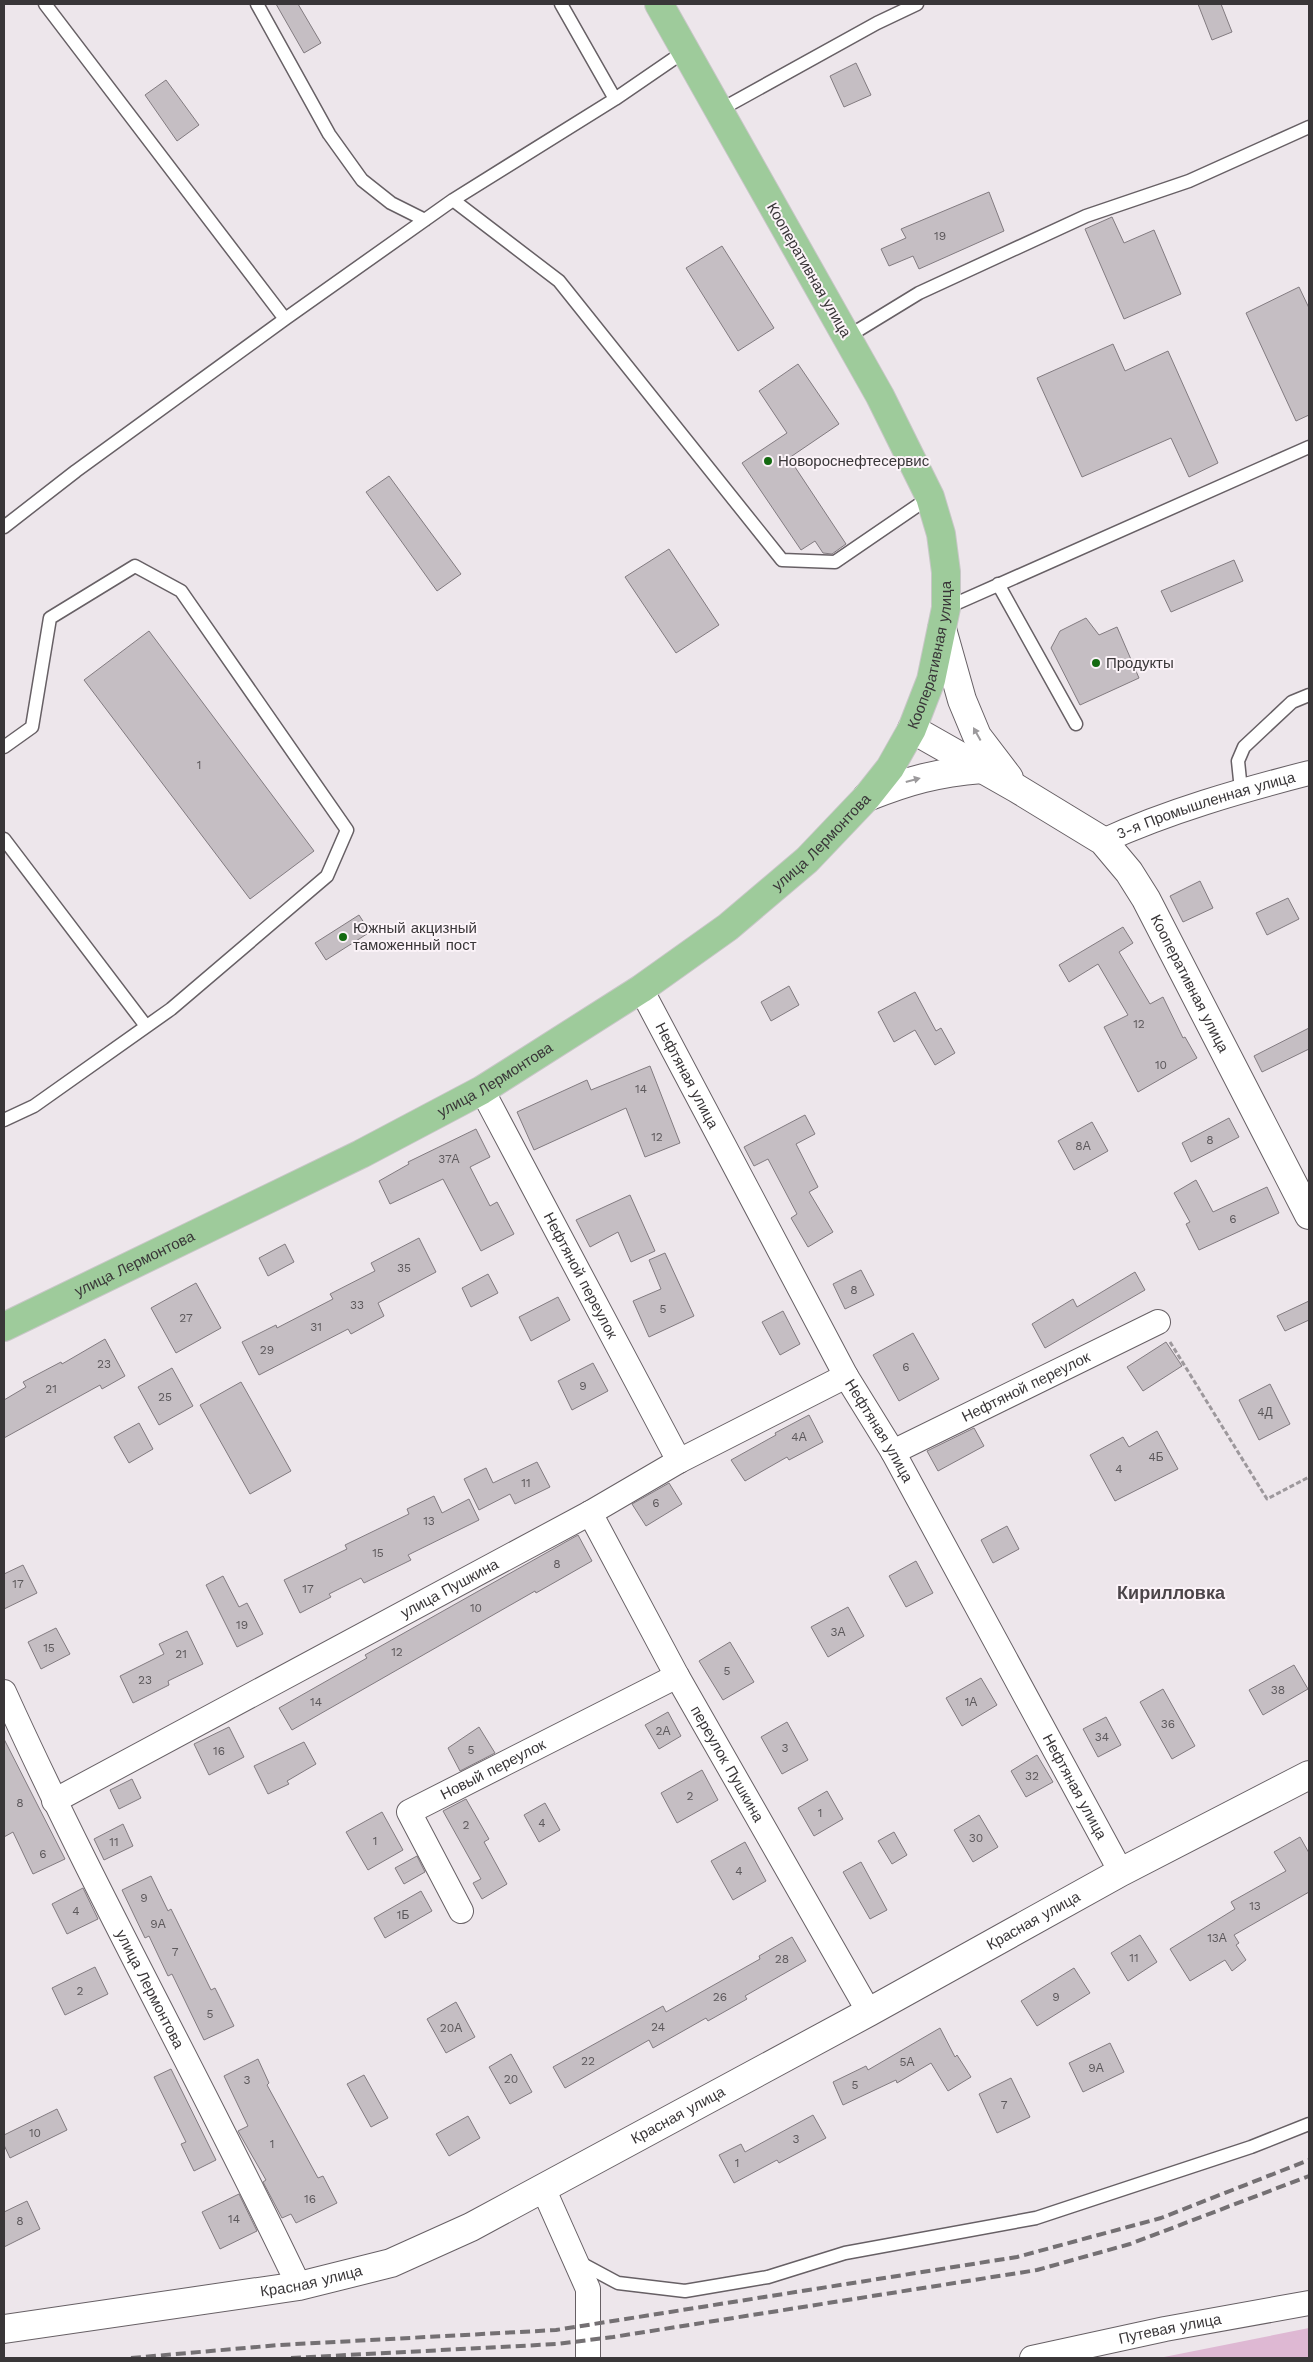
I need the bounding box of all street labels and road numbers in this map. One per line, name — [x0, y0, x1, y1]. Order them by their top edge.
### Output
street label: Кооперативная улица — [763, 199, 855, 341]
street label: Кооперативная улица — [904, 580, 955, 732]
street label: 3-я Промышленная улица — [1114, 768, 1298, 843]
street label: улица Лермонтова — [768, 789, 875, 895]
street label: Кооперативная улица — [1147, 912, 1233, 1056]
street label: Нефтяная улица — [651, 1020, 723, 1132]
street label: улица Лермонтова — [434, 1038, 557, 1121]
street label: Нефтяной переулок — [540, 1209, 622, 1342]
street label: улица Лермонтова — [72, 1227, 198, 1300]
street label: Нефтяной переулок — [959, 1348, 1093, 1426]
street label: Нефтяная улица — [841, 1376, 917, 1486]
street label: улица Пушкина — [398, 1555, 502, 1622]
street label: переулок Пушкина — [687, 1703, 768, 1826]
street label: Нефтяная улица — [1039, 1731, 1111, 1843]
street label: Новый переулок — [437, 1735, 549, 1804]
street label: Красная улица — [983, 1887, 1084, 1954]
street label: улица Лермонтова — [112, 1927, 188, 2052]
street label: Красная улица — [628, 2082, 729, 2148]
street label: Красная улица — [259, 2261, 365, 2301]
street label: Путевая улица — [1117, 2310, 1223, 2348]

